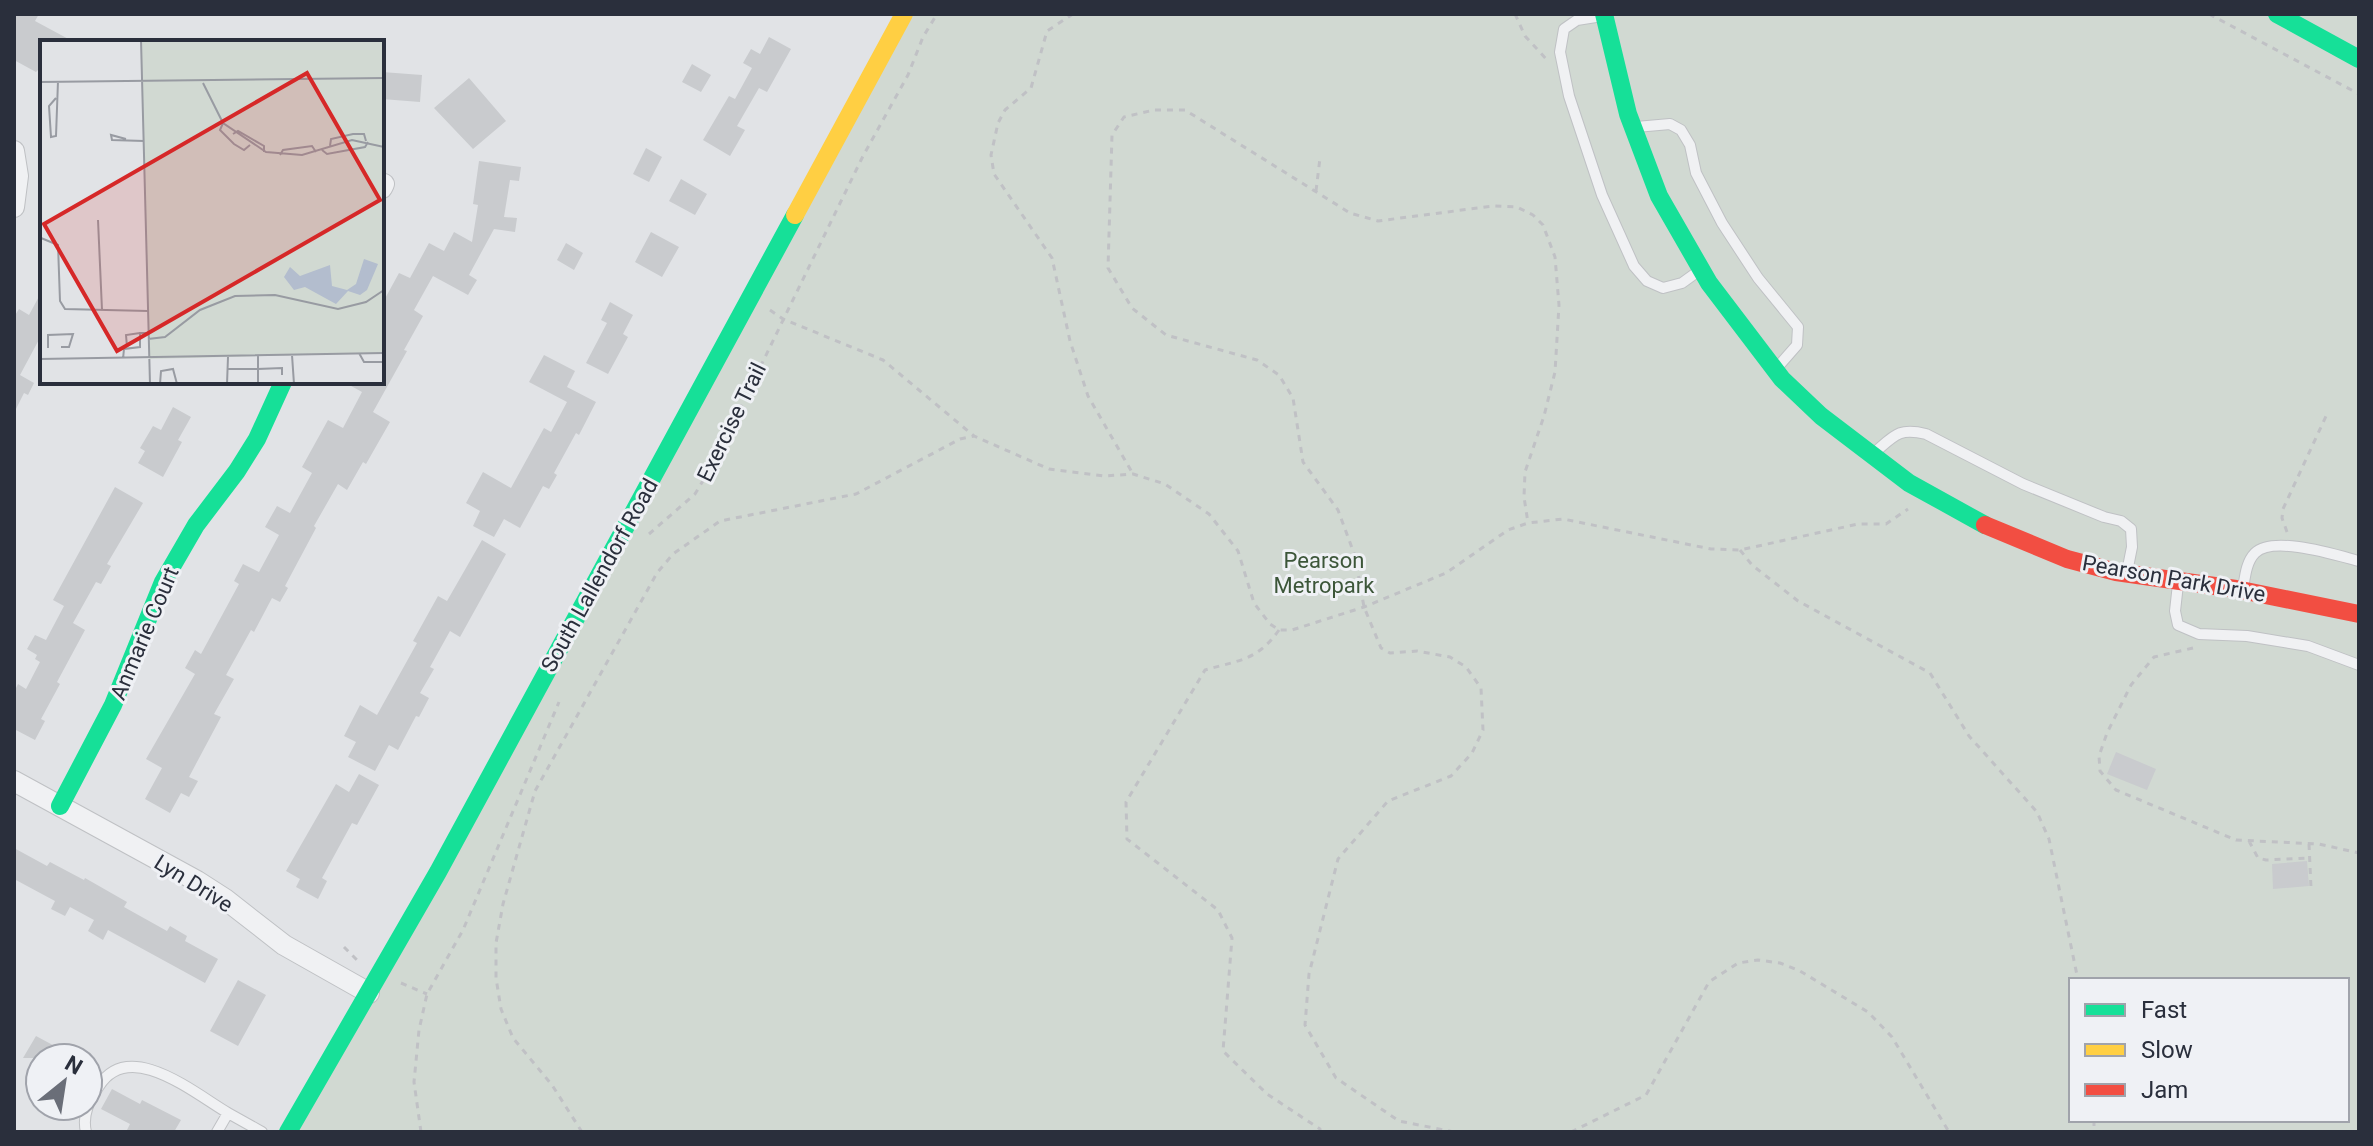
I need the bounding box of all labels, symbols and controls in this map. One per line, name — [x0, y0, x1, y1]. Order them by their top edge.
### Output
inset map — [40, 40, 384, 384]
street label: Exercise Trail — [692, 359, 771, 486]
street label: South Lallendorf Road — [536, 474, 663, 676]
park label: Pearson Metropark — [1274, 548, 1375, 598]
street label: Pearson Park Drive — [2080, 550, 2267, 607]
street label: Anmarie Court — [105, 563, 184, 703]
street label: Lyn Drive — [150, 850, 238, 917]
legend — [2069, 978, 2349, 1122]
text: Fast — [2141, 996, 2187, 1024]
text: Slow — [2141, 1036, 2193, 1064]
north arrow — [24, 1042, 104, 1122]
text: N — [61, 1050, 87, 1080]
text: Jam — [2141, 1076, 2188, 1104]

